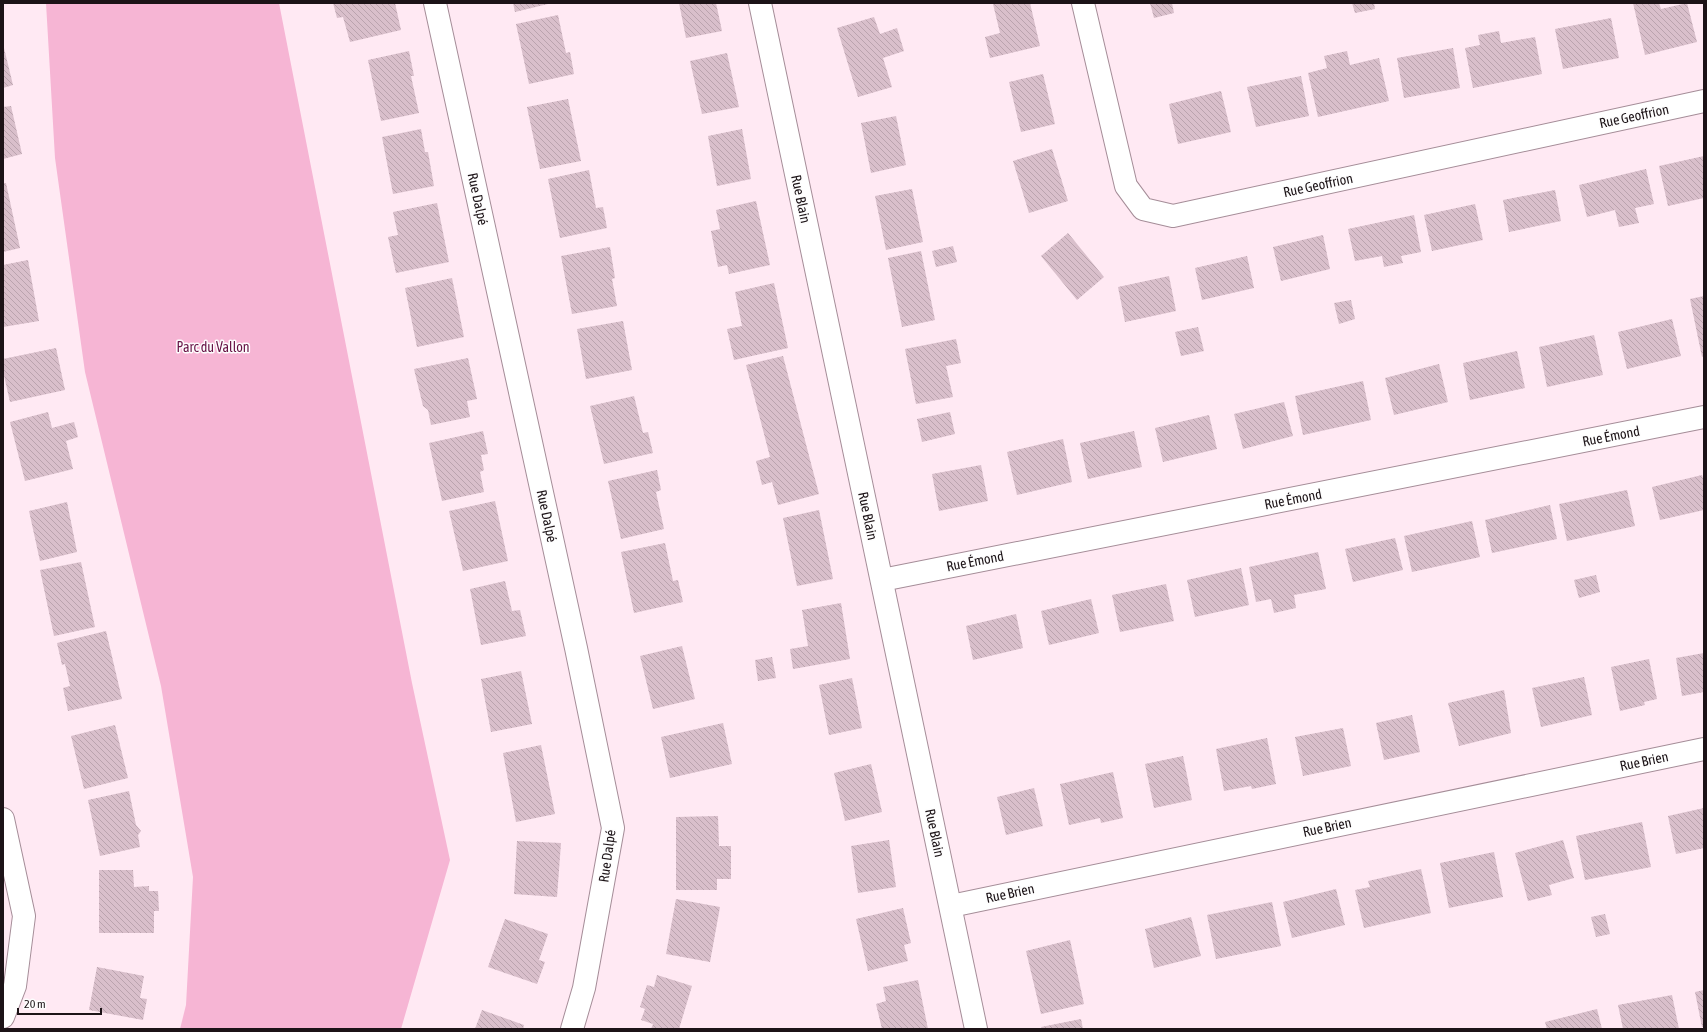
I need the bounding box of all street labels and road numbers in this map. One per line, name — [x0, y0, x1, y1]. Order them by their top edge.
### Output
street label: Rue Geoffrion — [1598, 101, 1670, 131]
street label: Rue Geoffrion — [1282, 170, 1354, 200]
street label: Rue Dalpé — [465, 171, 491, 227]
street label: Rue Blain — [788, 173, 814, 225]
street label: Rue Émond — [1581, 423, 1641, 449]
street label: Rue Émond — [1263, 486, 1323, 512]
street label: Rue Dalpé — [534, 488, 560, 544]
street label: Rue Blain — [855, 490, 881, 542]
street label: Rue Émond — [945, 548, 1005, 574]
street label: Rue Brien — [1618, 748, 1670, 774]
street label: Rue Blain — [922, 807, 948, 859]
street label: Rue Brien — [1301, 814, 1353, 840]
street label: Rue Dalpé — [595, 829, 619, 883]
street label: Rue Brien — [984, 880, 1036, 906]

